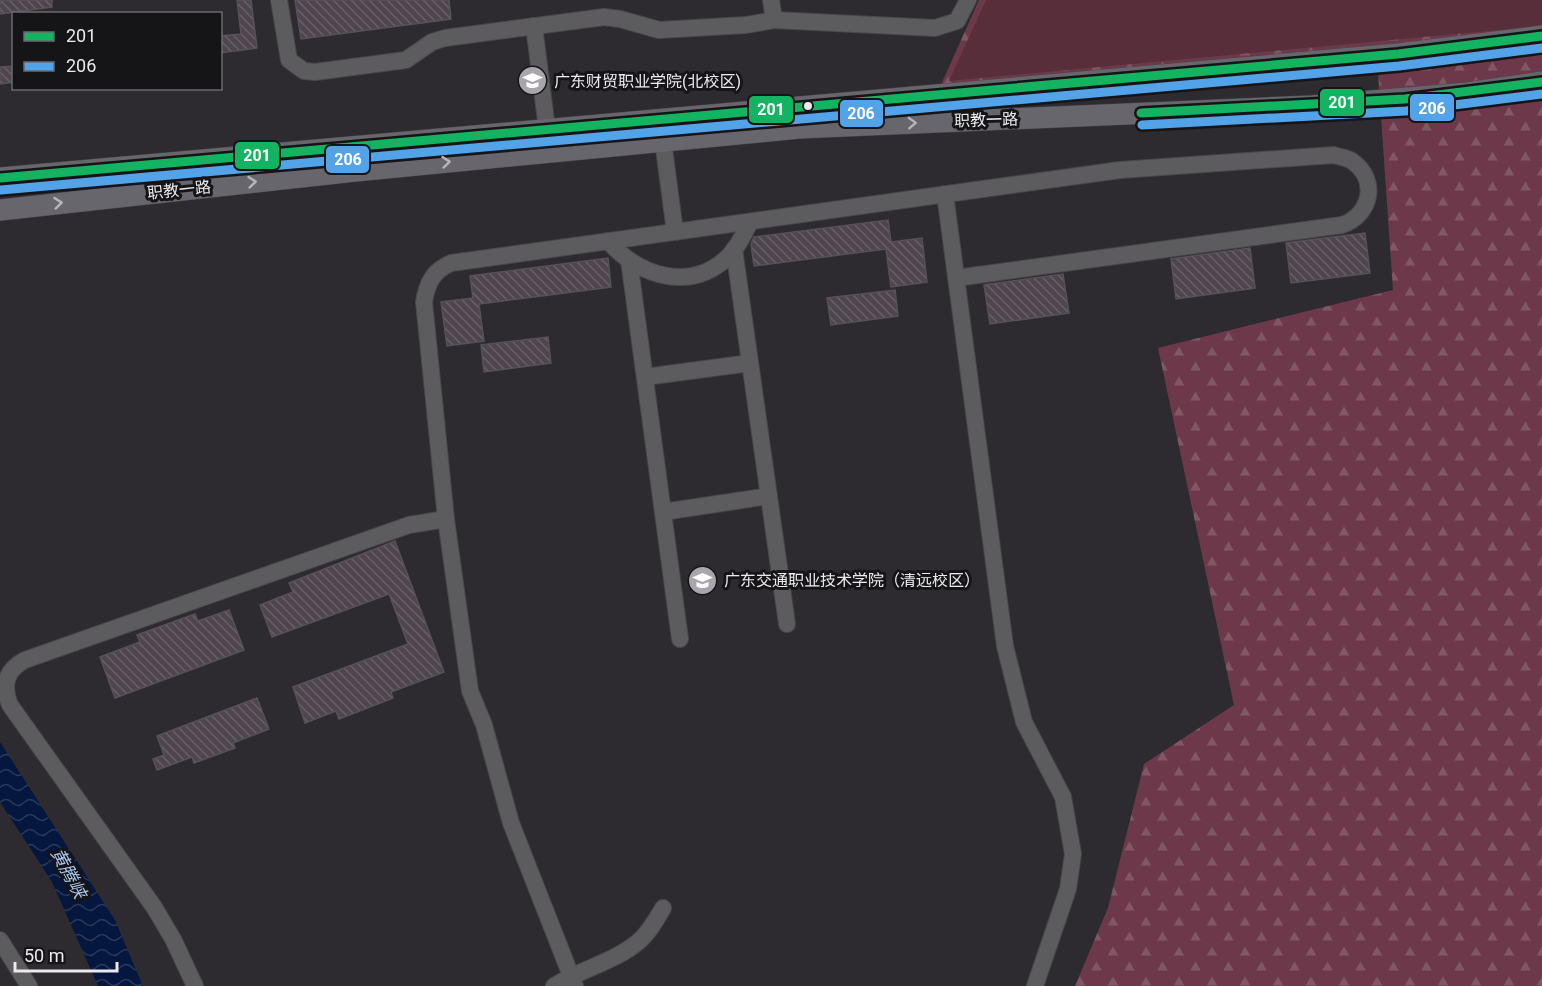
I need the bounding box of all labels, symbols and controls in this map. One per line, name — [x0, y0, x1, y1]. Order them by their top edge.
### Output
legend — [12, 12, 222, 90]
text: 201 — [66, 25, 96, 46]
text: 206 — [66, 55, 96, 76]
school or university icon: 广东财贸职业学院(北校区) — [517, 65, 549, 97]
place label: 广东财贸职业学院(北校区) — [554, 72, 741, 91]
line badge: 201 — [1319, 88, 1365, 117]
text: 201 — [1328, 93, 1356, 112]
line badge: 206 — [1409, 93, 1455, 122]
line badge: 201 — [748, 95, 794, 124]
line badge: 206 — [839, 99, 884, 128]
text: 206 — [1418, 99, 1446, 118]
text: 201 — [757, 100, 785, 119]
unlabelled marker — [802, 100, 814, 112]
text: 206 — [847, 104, 875, 123]
street label: 职教一路 — [954, 109, 1018, 131]
one-way arrow — [908, 117, 917, 129]
line badge: 201 — [234, 141, 280, 170]
line badge: 206 — [325, 145, 370, 174]
text: 201 — [243, 146, 271, 165]
text: 206 — [334, 150, 362, 169]
one-way arrow — [441, 156, 451, 169]
one-way arrow — [247, 176, 257, 189]
street label: 职教一路 — [146, 177, 212, 203]
one-way arrow — [54, 198, 63, 210]
school or university icon: 广东交通职业技术学院（清远校区） — [687, 564, 719, 596]
place label: 广东交通职业技术学院（清远校区） — [724, 571, 980, 590]
water label: 黄腾峡 — [47, 844, 92, 904]
scale bar — [15, 935, 117, 973]
text: 50 m — [24, 945, 64, 966]

